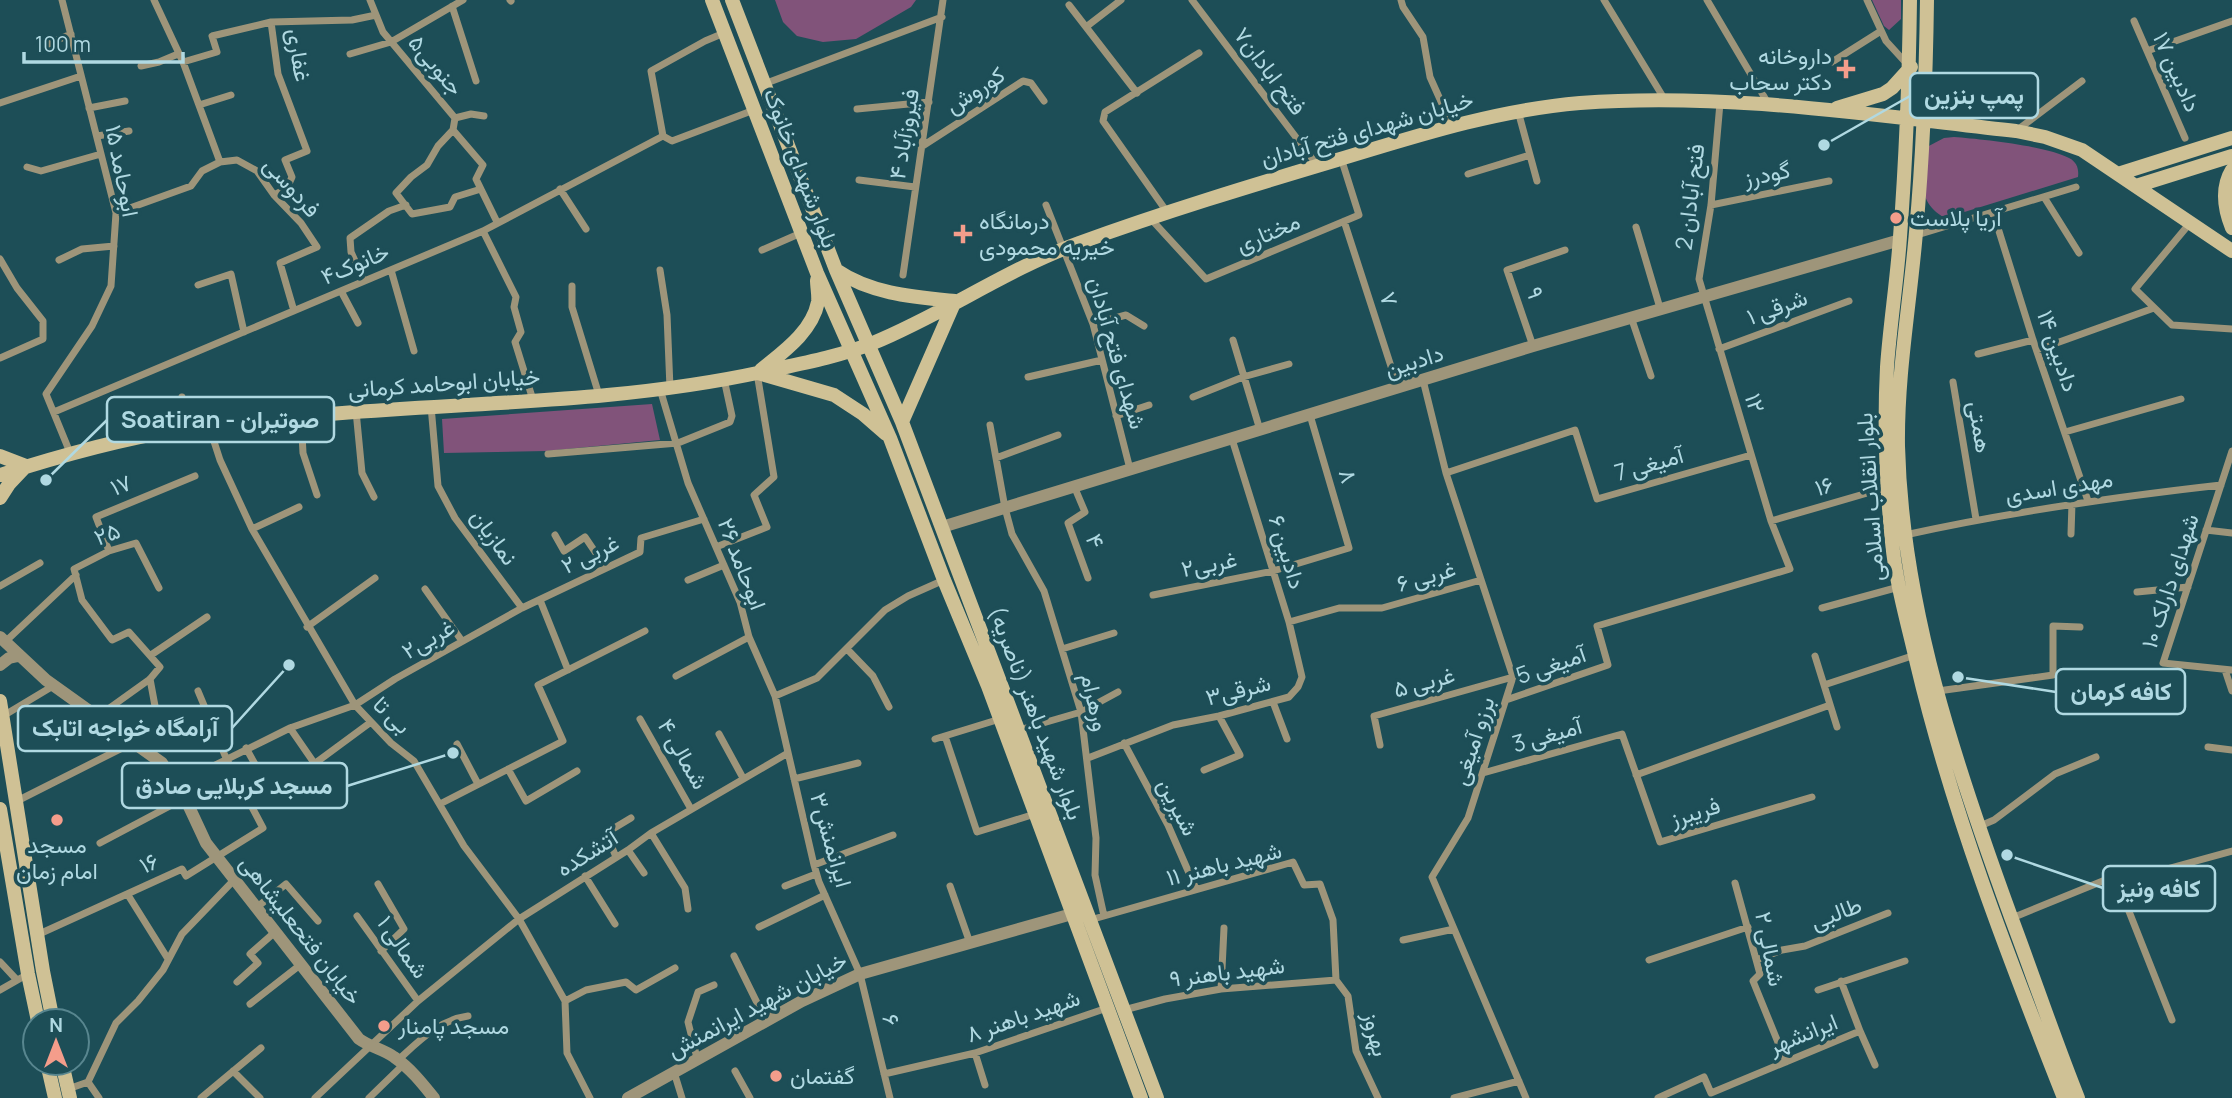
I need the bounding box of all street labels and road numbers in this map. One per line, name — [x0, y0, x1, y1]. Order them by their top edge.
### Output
street label: فتح ابادان۷ — [1226, 20, 1315, 122]
street label: غفاری — [280, 26, 320, 84]
street label: دادبین ۱۷ — [2146, 26, 2210, 117]
street label: جنوبی۵ — [402, 27, 472, 102]
street label: کوروش — [938, 58, 1011, 120]
street label: خیابان شهدای فتح آبادان — [1257, 82, 1477, 175]
street label: بلوار شهدای خانوک — [757, 83, 847, 252]
street label: فیروزآباد ۴ — [880, 86, 926, 182]
street label: ابوحامد ۱۵ — [98, 122, 148, 220]
street label: فتح آبادان 2 — [1667, 142, 1712, 252]
street label: فردوسی — [257, 149, 329, 224]
street label: گودرز — [1740, 153, 1793, 193]
street label: مختاری — [1231, 204, 1305, 260]
street label: خانوک۴ — [315, 234, 394, 292]
street label: شهدای فتح آبادان — [1080, 273, 1155, 433]
street label: ۱ شرقی — [1742, 280, 1811, 332]
street label: ۹ — [1519, 282, 1553, 303]
street label: ۷ — [1373, 287, 1407, 310]
street label: دادبین ۱۴ — [2030, 306, 2088, 396]
street label: دادبین — [1380, 336, 1447, 384]
street label: خیابان ابوحامد کرمانی — [347, 359, 541, 405]
street label: ۱۲ — [1738, 389, 1774, 416]
street label: همتی — [1961, 398, 2001, 455]
street label: بلوار انقلاب اسلامی — [1847, 412, 1891, 582]
street label: آمیغی 7 — [1611, 438, 1688, 488]
street label: مهدی اسدی — [2003, 462, 2115, 510]
street label: ۱۷ — [105, 465, 136, 503]
street label: ۸ — [1332, 465, 1366, 487]
street label: ۱۶ — [1811, 467, 1837, 503]
street label: نمازیان — [464, 502, 526, 571]
street label: شهدای دارلک ۱۰ — [2132, 509, 2206, 652]
street label: دادبین ۶ — [1262, 511, 1314, 593]
street label: ابوحامد ۲۶ — [711, 513, 775, 614]
street label: ۲۵ — [89, 514, 124, 553]
street label: ۲ غربی — [555, 525, 624, 581]
street label: ۴ — [1079, 529, 1113, 552]
street label: غربی۲ — [1178, 542, 1239, 584]
street label: ۶ غربی — [1392, 551, 1459, 599]
street label: بلوار شهید باهنر (ناصریه) — [981, 601, 1092, 824]
street label: غربی۲ — [395, 610, 460, 666]
street label: آمیغی 5 — [1511, 637, 1591, 691]
street label: ۵ غربی — [1389, 658, 1458, 705]
street label: شرقی۳ — [1202, 666, 1274, 713]
street label: ورهرام — [1074, 670, 1118, 734]
street label: بی تا — [366, 688, 419, 740]
street label: برزو آمیغی — [1443, 692, 1501, 789]
street label: آمیغی 3 — [1508, 708, 1587, 759]
street label: ۴ شمالی — [651, 712, 717, 795]
street label: شیرین — [1151, 772, 1207, 841]
street label: فریبرز — [1665, 788, 1724, 834]
street label: ایرانمنش۳ — [803, 789, 861, 891]
street label: آتشکده — [549, 820, 625, 884]
street label: شهید باهنر ۱۱ — [1163, 833, 1285, 893]
street label: ۱۶ — [134, 844, 164, 880]
street label: خیابان فتحعلیشاهی — [233, 848, 371, 1011]
street label: طالبی — [1805, 888, 1866, 936]
street label: ۱ شمالی — [371, 909, 437, 984]
street label: ۲ شمالی — [1748, 909, 1794, 989]
street label: خیابان شهید ایرانمنش — [661, 943, 852, 1065]
street label: شهید باهنر ۹ — [1167, 948, 1286, 994]
street label: شهید باهنر ۸ — [962, 981, 1084, 1049]
street label: ایرانشهر — [1762, 1005, 1842, 1062]
street label: بهروز — [1356, 1007, 1398, 1059]
street label: ۶ — [875, 1010, 909, 1029]

